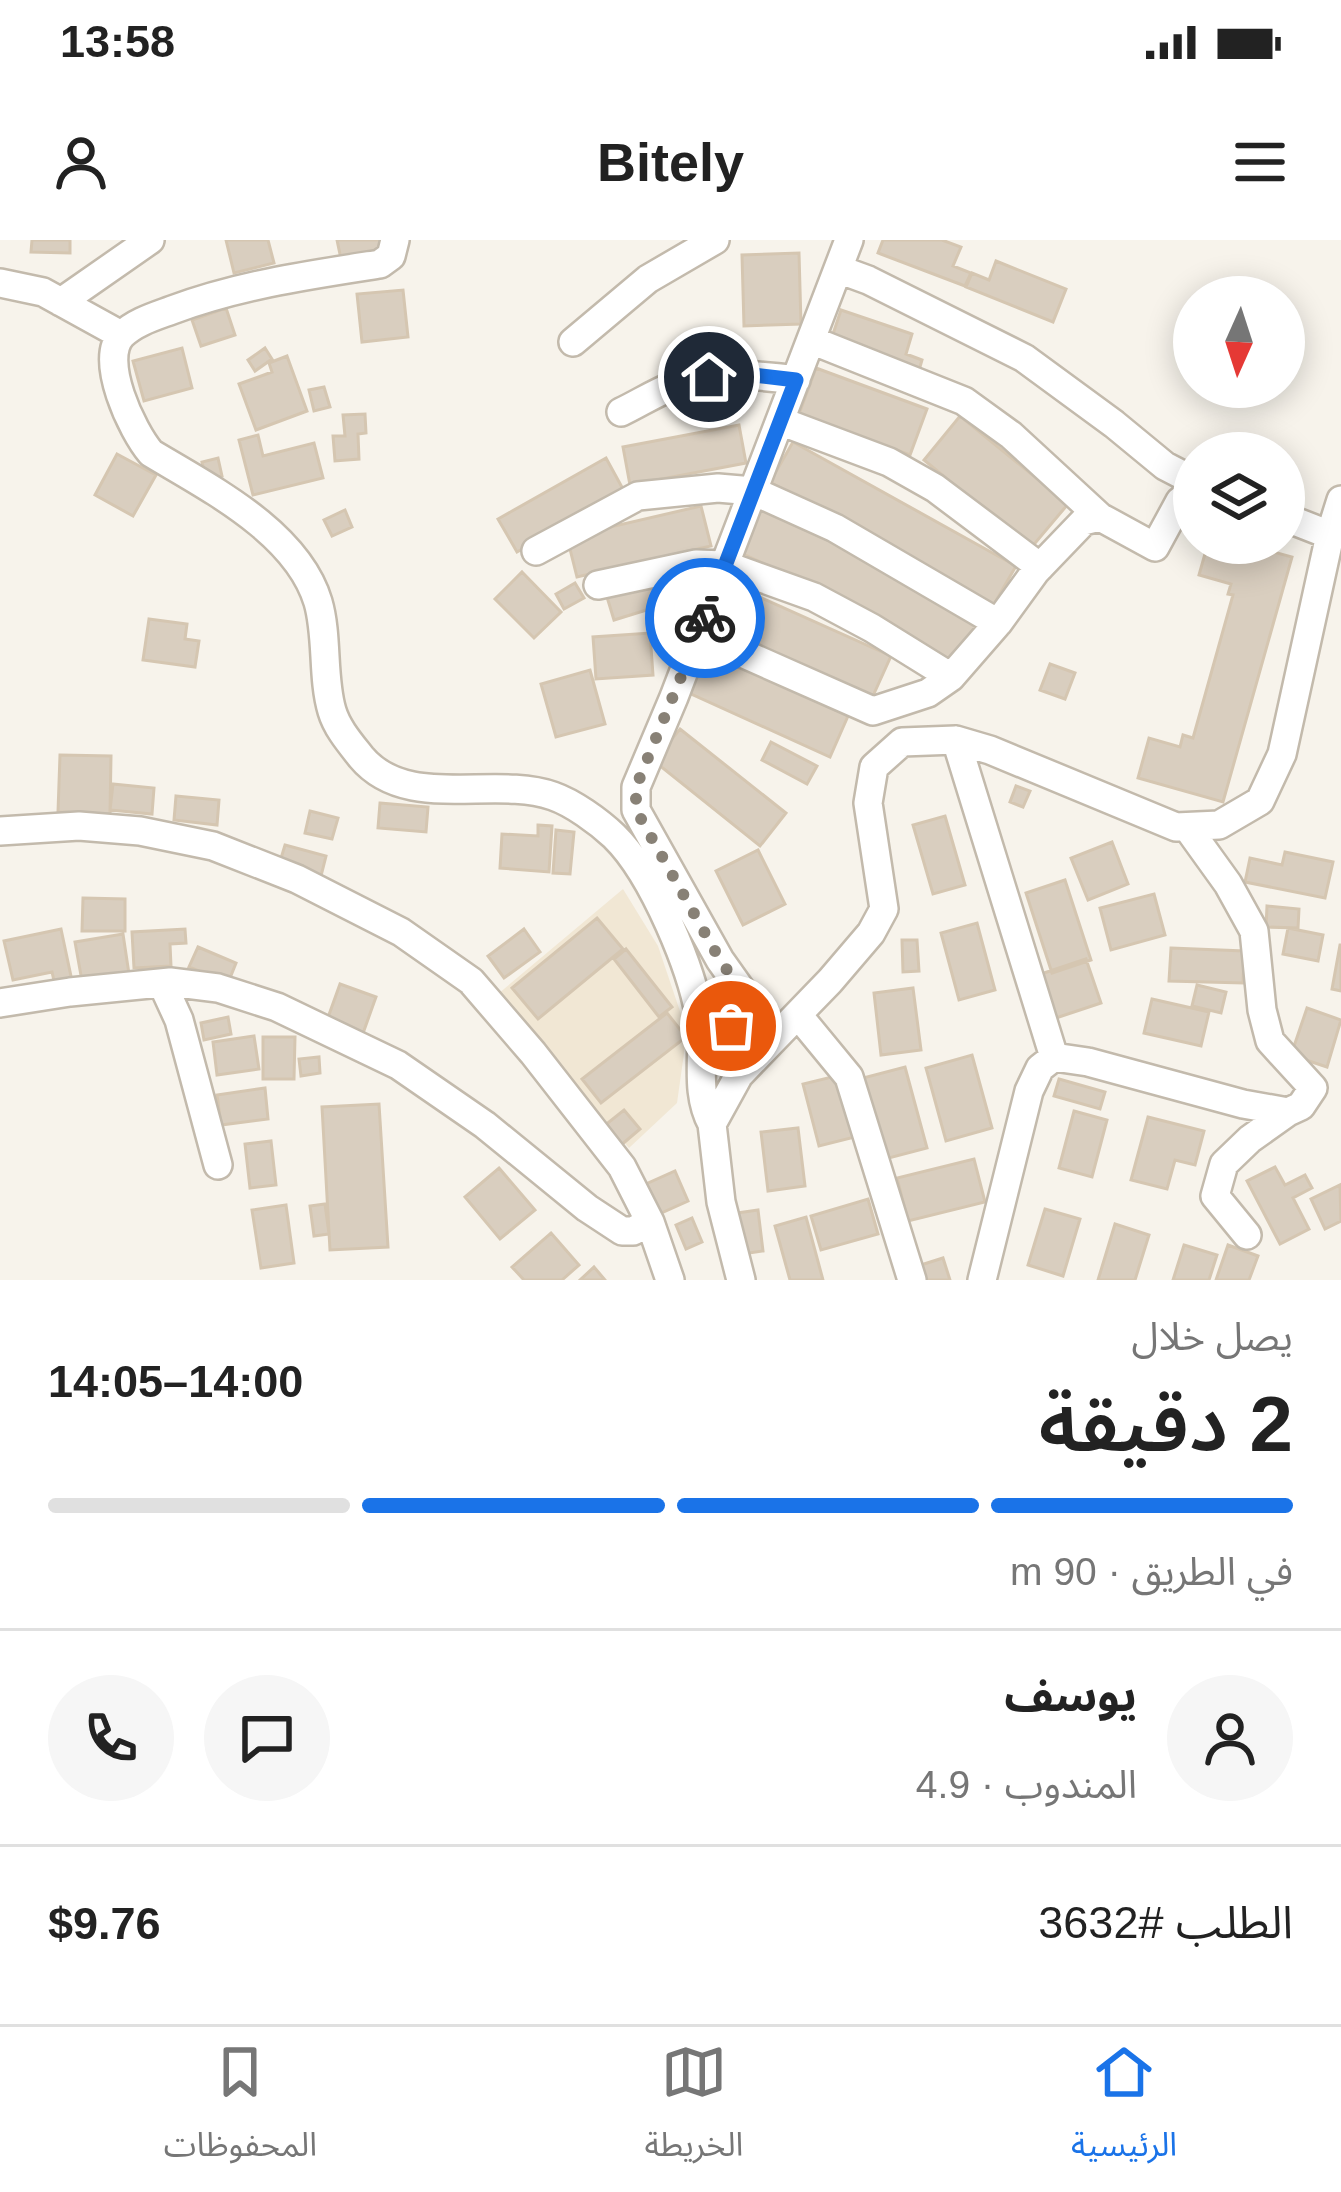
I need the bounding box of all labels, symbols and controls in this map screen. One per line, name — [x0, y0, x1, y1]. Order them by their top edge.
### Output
text: 13:58 — [60, 16, 175, 67]
icon: person — [48, 129, 114, 195]
icon: menu — [1227, 129, 1293, 195]
text: Bitely — [597, 132, 744, 192]
north arrow — [1173, 276, 1305, 408]
map controls — [1173, 276, 1305, 564]
pin — [658, 326, 760, 428]
icon: home — [676, 344, 742, 410]
button: layers — [1173, 432, 1305, 564]
courier — [645, 558, 765, 678]
icon: bike — [672, 585, 738, 651]
pin — [680, 975, 782, 1077]
icon: bag — [698, 993, 764, 1059]
text: يصل خلال — [1132, 1315, 1293, 1358]
text: 14:00–14:05 — [48, 1356, 303, 1407]
text: 2 دقيقة — [1039, 1380, 1293, 1468]
text: في الطريق · 90 m — [1010, 1550, 1293, 1593]
text: يوسف — [1004, 1670, 1137, 1721]
button: phone — [48, 1675, 174, 1801]
button: chat — [204, 1675, 330, 1801]
button: person — [1167, 1675, 1293, 1801]
text: المندوب · 4.9 — [916, 1763, 1137, 1806]
text: الطلب #3632 — [1038, 1897, 1293, 1948]
text: $9.76 — [48, 1898, 161, 1949]
tab: المحفوظات — [164, 2039, 317, 2180]
tab: الخريطة — [645, 2039, 743, 2180]
tab: الرئيسية — [1071, 2039, 1177, 2180]

